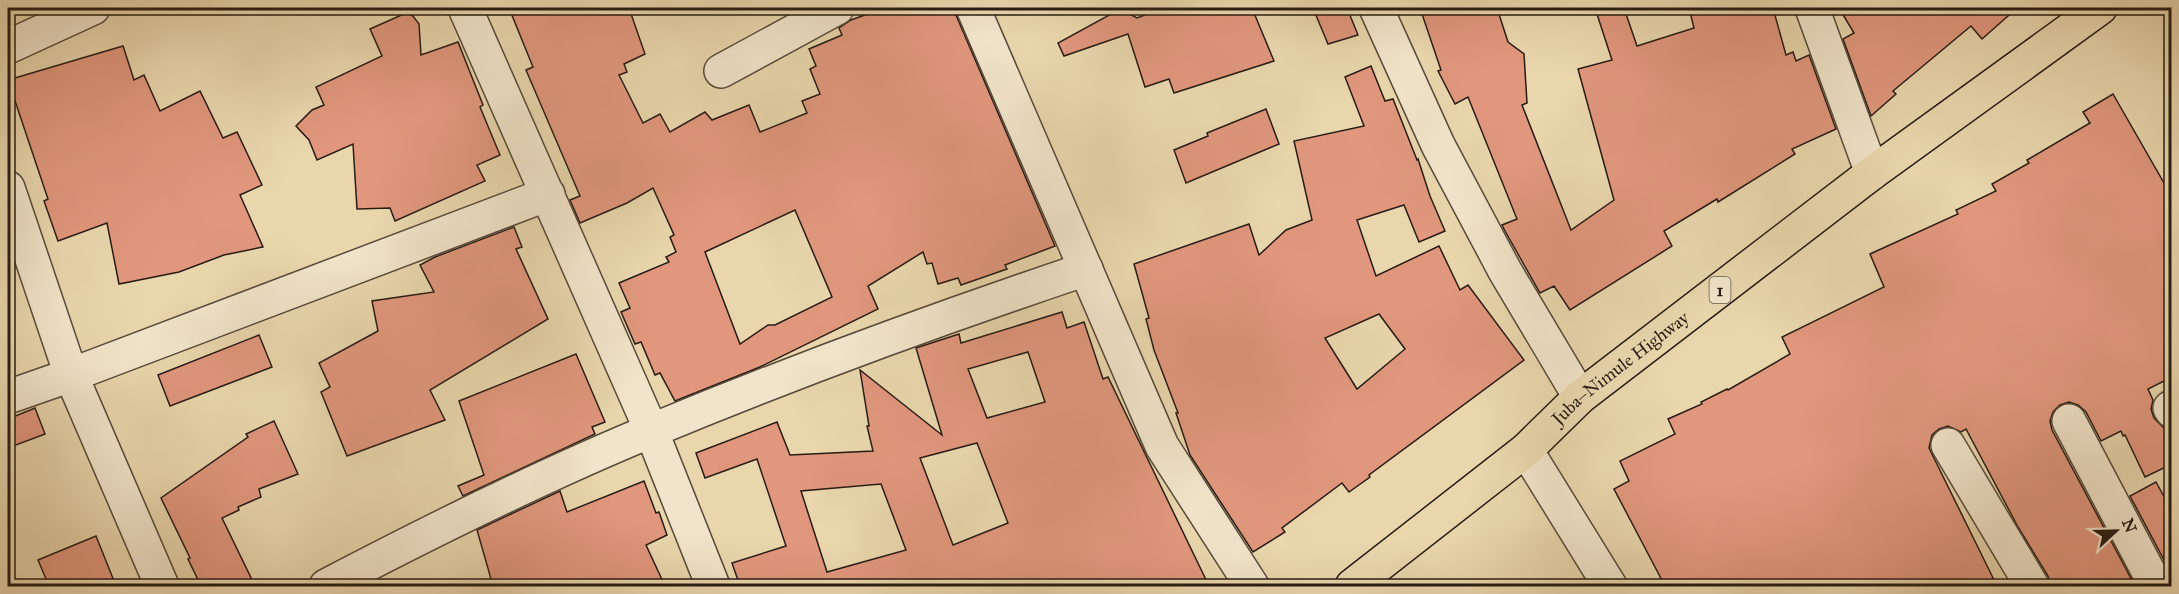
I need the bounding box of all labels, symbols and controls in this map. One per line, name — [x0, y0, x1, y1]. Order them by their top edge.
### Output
road number: 1 — [1710, 277, 1730, 303]
street label: Juba–Nimule Highway — [1546, 306, 1694, 432]
north arrow — [2086, 501, 2146, 561]
text: N — [2118, 516, 2141, 536]

